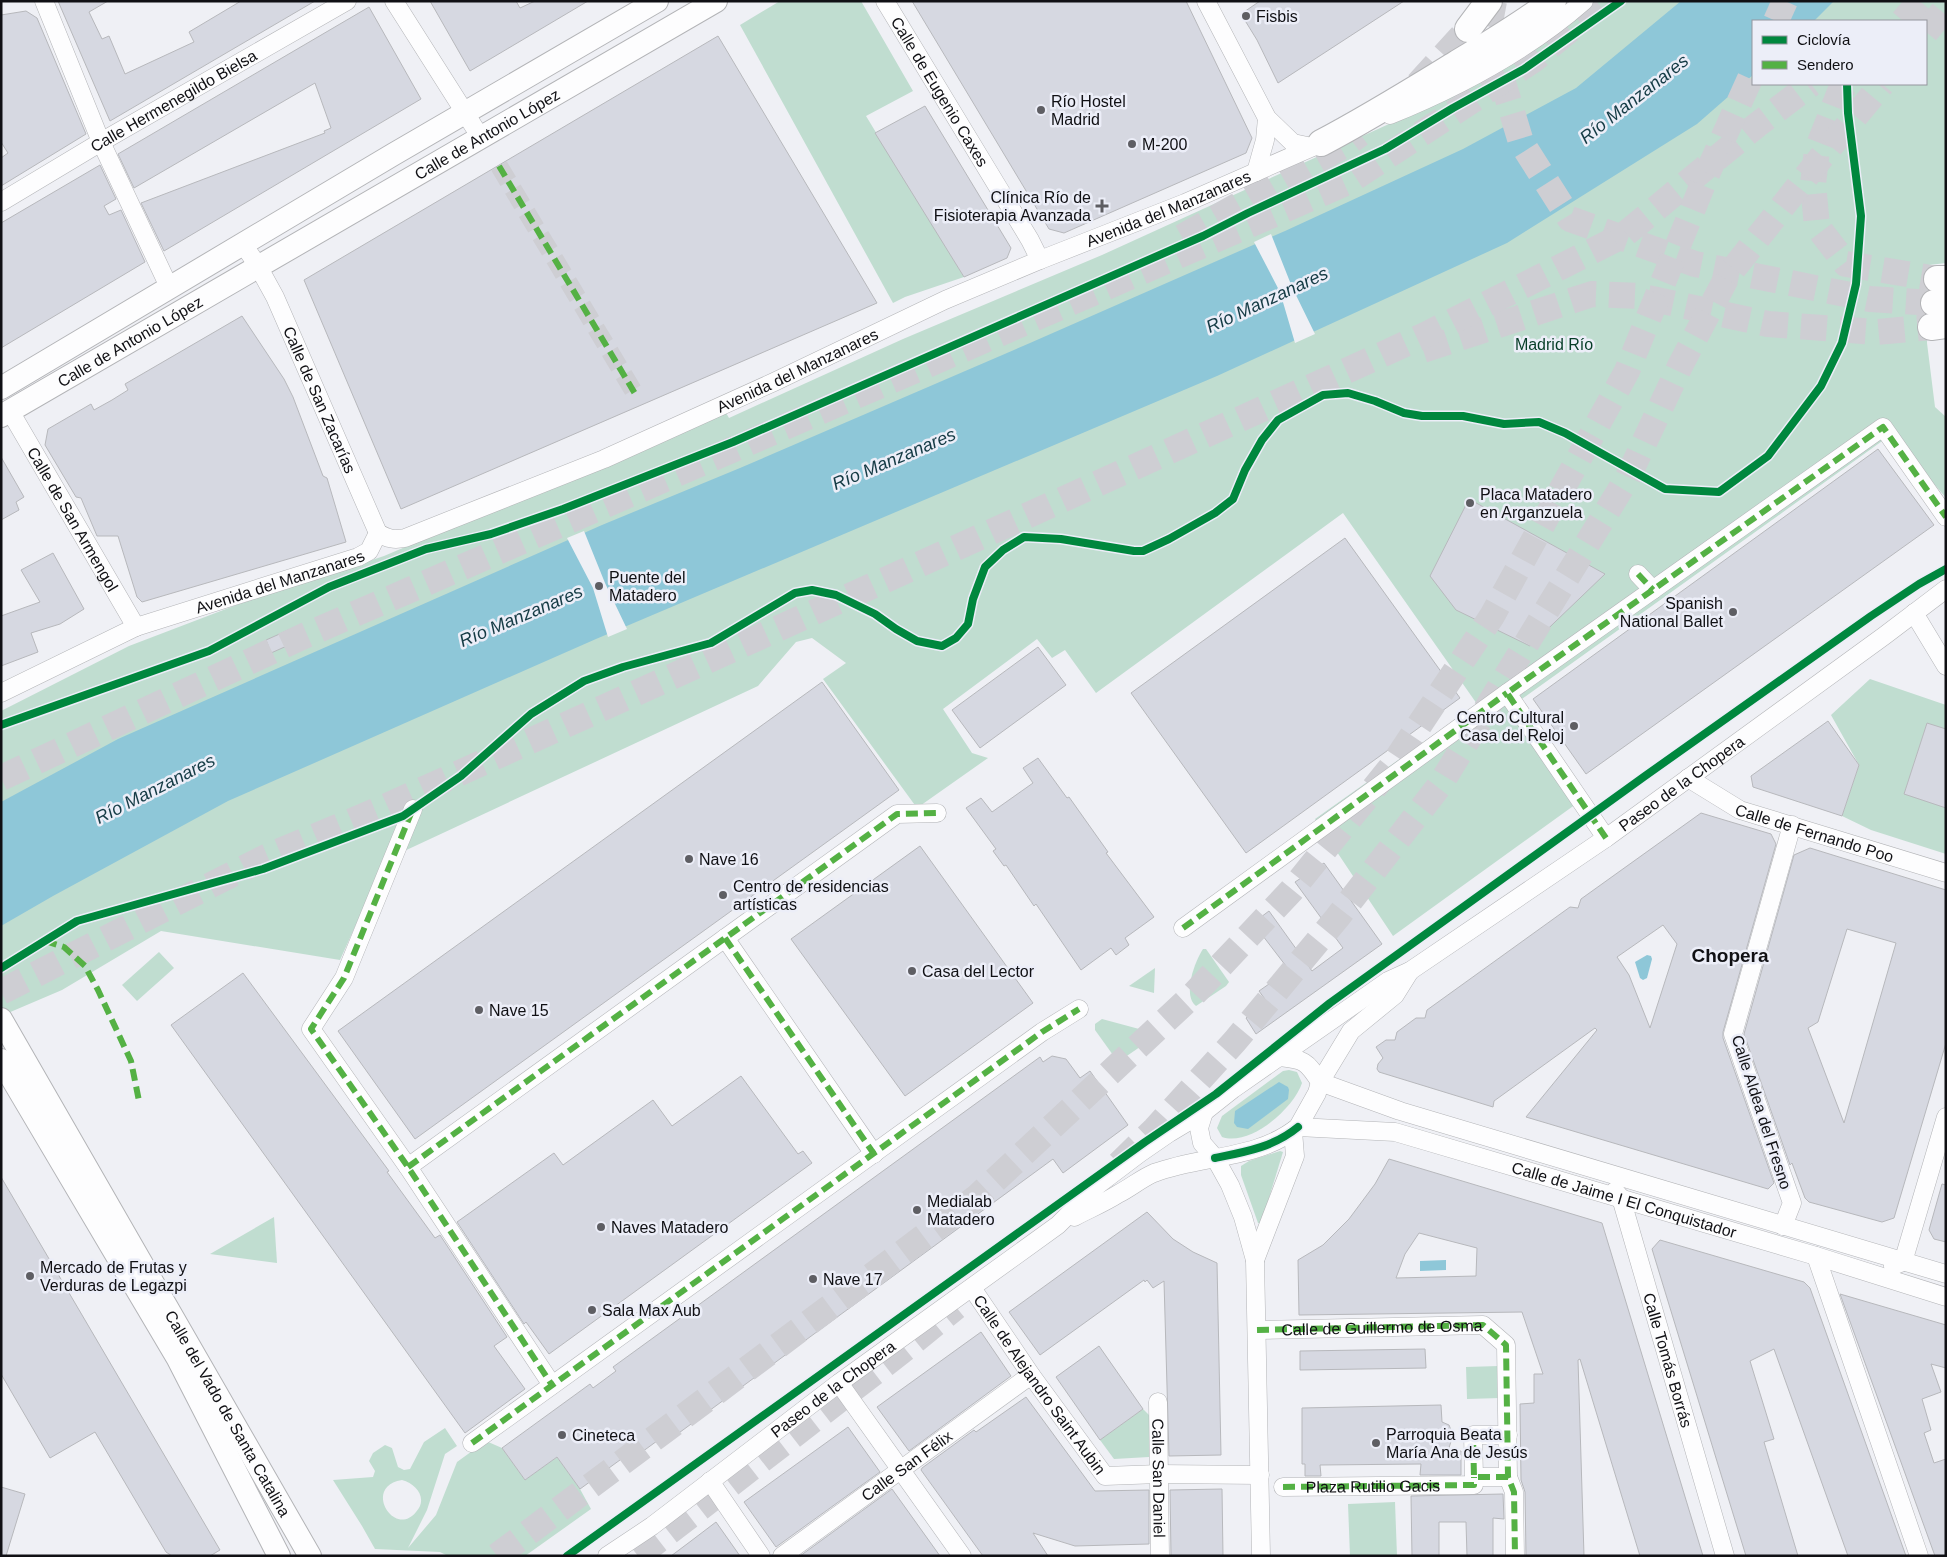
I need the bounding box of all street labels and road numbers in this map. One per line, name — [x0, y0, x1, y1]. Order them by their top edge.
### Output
street label: Calle de Eugenio Caxes — [888, 14, 991, 170]
street label: Calle Hermenegildo Bielsa — [87, 47, 260, 155]
street label: Calle de Antonio López — [412, 86, 563, 183]
street label: Avenida del Manzanares — [1084, 167, 1253, 250]
street label: Calle de Antonio López — [55, 293, 206, 390]
street label: Calle de San Zacarías — [280, 324, 359, 476]
street label: Avenida del Manzanares — [714, 325, 881, 416]
street label: Calle de San Armengol — [24, 444, 121, 594]
street label: Avenida del Manzanares — [193, 547, 368, 617]
street label: Paseo de la Chopera — [1616, 733, 1748, 835]
street label: Calle de Fernando Poo — [1733, 801, 1896, 866]
street label: Calle Aldea del Fresno — [1729, 1033, 1795, 1191]
street label: Calle de Jaime I El Conquistador — [1510, 1159, 1739, 1241]
street label: Calle Tomás Borrás — [1640, 1291, 1695, 1430]
street label: Calle de Alejandro Saint Aubin — [970, 1292, 1109, 1478]
street label: Calle del Vado de Santa Catalina — [162, 1308, 293, 1520]
street label: Calle de Guillermo de Osma — [1281, 1317, 1483, 1338]
street label: Paseo de la Chopera — [768, 1337, 898, 1441]
street label: Calle San Daniel — [1149, 1418, 1168, 1538]
street label: Calle San Félix — [858, 1427, 955, 1504]
street label: Plaza Rutilio Gacis — [1306, 1477, 1440, 1496]

